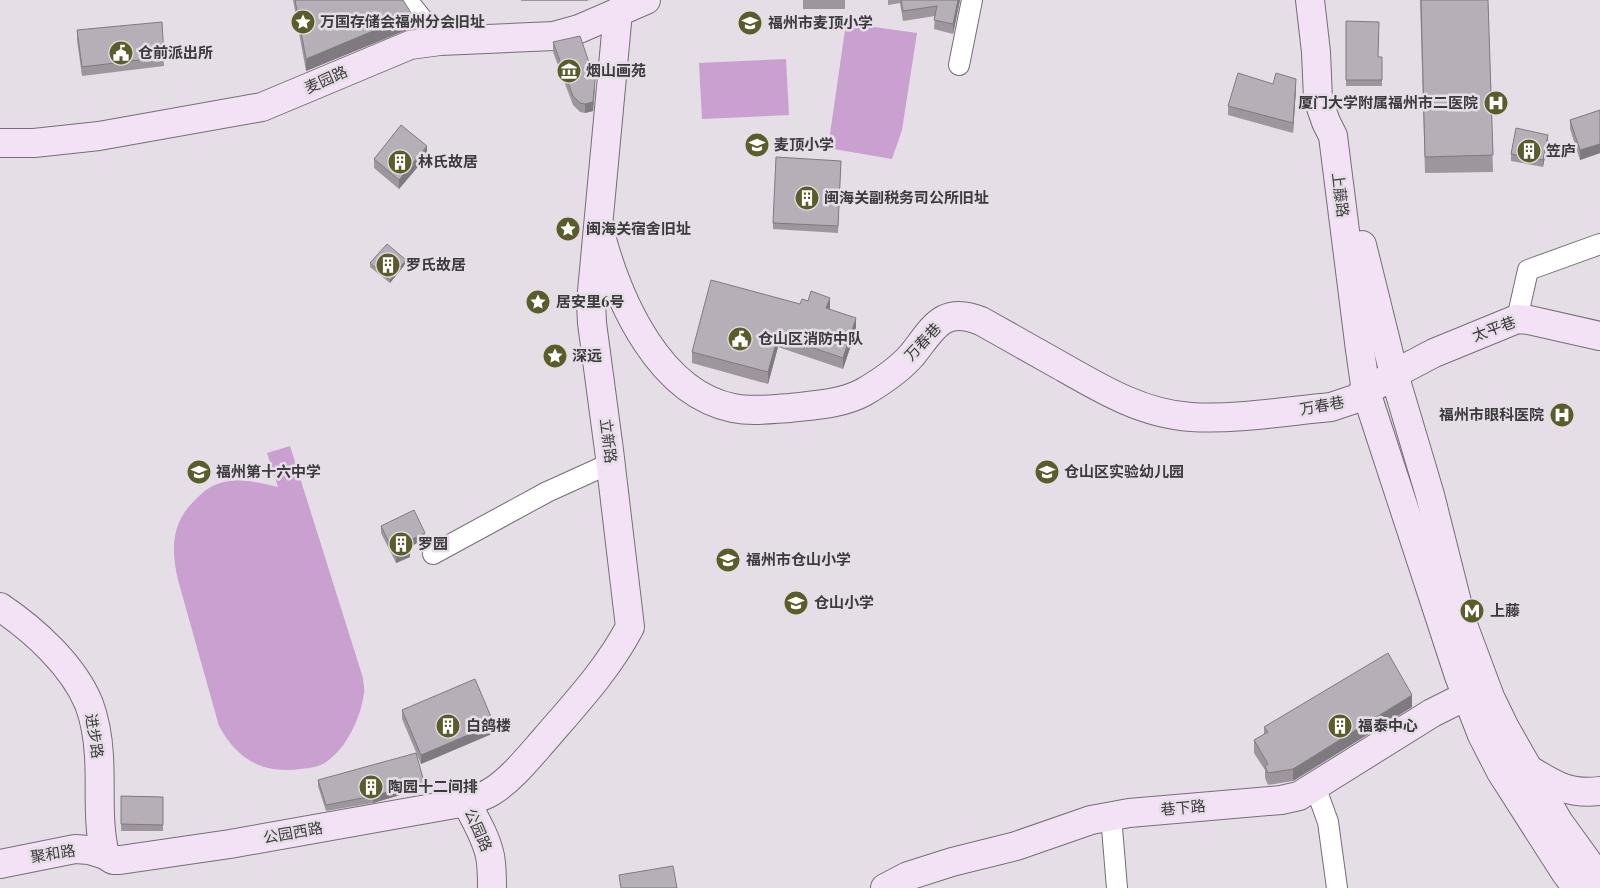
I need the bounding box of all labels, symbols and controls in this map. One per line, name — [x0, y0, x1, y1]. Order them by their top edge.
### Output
place icon: 万国存储会福州分会旧址 — [290, 9, 316, 35]
school or university icon: 福州市麦顶小学 — [737, 10, 763, 36]
place label: 万国存储会福州分会旧址 — [320, 11, 485, 31]
place label: 福州市麦顶小学 — [768, 12, 873, 32]
public building icon: 仓前派出所 — [108, 40, 134, 66]
place label: 仓前派出所 — [138, 42, 213, 62]
museum icon: 烟山画苑 — [556, 58, 582, 84]
place label: 烟山画苑 — [586, 60, 646, 80]
street label: 麦园路 — [301, 61, 350, 97]
hospital icon: 厦门大学附属福州市二医院 — [1483, 90, 1509, 116]
place label: 厦门大学附属福州市二医院 — [1298, 92, 1478, 112]
school or university icon: 麦顶小学 — [744, 132, 770, 158]
place label: 麦顶小学 — [774, 134, 834, 154]
building icon: 笠庐 — [1516, 138, 1542, 164]
place label: 笠庐 — [1546, 140, 1576, 160]
building icon: 林氏故居 — [387, 149, 413, 175]
place label: 林氏故居 — [418, 151, 478, 171]
street label: 上藤路 — [1328, 171, 1354, 218]
building icon: 闽海关副税务司公所旧址 — [794, 185, 820, 211]
place label: 闽海关副税务司公所旧址 — [824, 187, 989, 207]
place icon: 闽海关宿舍旧址 — [555, 216, 581, 242]
place label: 闽海关宿舍旧址 — [586, 218, 691, 238]
building icon: 罗氏故居 — [375, 252, 401, 278]
place label: 罗氏故居 — [406, 254, 466, 274]
place icon: 居安里6号 — [525, 289, 551, 315]
place label: 居安里6号 — [556, 291, 624, 311]
street label: 太平巷 — [1469, 311, 1518, 345]
street label: 万春巷 — [900, 318, 945, 365]
public building icon: 仓山区消防中队 — [727, 326, 753, 352]
place label: 仓山区消防中队 — [758, 328, 863, 348]
place icon: 深远 — [542, 343, 568, 369]
place label: 深远 — [572, 345, 602, 365]
street label: 万春巷 — [1298, 391, 1346, 419]
hospital icon: 福州市眼科医院 — [1549, 402, 1575, 428]
place label: 福州市眼科医院 — [1439, 404, 1544, 424]
street label: 立新路 — [596, 417, 622, 464]
school or university icon: 福州第十六中学 — [186, 459, 212, 485]
school or university icon: 仓山区实验幼儿园 — [1034, 459, 1060, 485]
place label: 福州第十六中学 — [216, 461, 321, 481]
place label: 仓山区实验幼儿园 — [1064, 461, 1184, 481]
building icon: 罗园 — [388, 531, 414, 557]
place label: 罗园 — [418, 533, 448, 553]
school or university icon: 福州市仓山小学 — [715, 547, 741, 573]
place label: 福州市仓山小学 — [746, 549, 851, 569]
school or university icon: 仓山小学 — [783, 590, 809, 616]
place label: 仓山小学 — [814, 592, 874, 612]
metro station icon: 上藤 — [1459, 598, 1485, 624]
place label: 上藤 — [1490, 600, 1520, 620]
street label: 进步路 — [82, 712, 108, 760]
building icon: 白鸽楼 — [435, 713, 461, 739]
building icon: 福泰中心 — [1327, 713, 1353, 739]
place label: 白鸽楼 — [466, 715, 511, 735]
place label: 福泰中心 — [1358, 715, 1418, 735]
building icon: 陶园十二间排 — [358, 774, 384, 800]
place label: 陶园十二间排 — [388, 776, 478, 796]
street label: 巷下路 — [1160, 795, 1206, 819]
street label: 公园路 — [461, 805, 497, 854]
street label: 公园西路 — [262, 817, 324, 847]
street label: 聚和路 — [29, 840, 77, 866]

